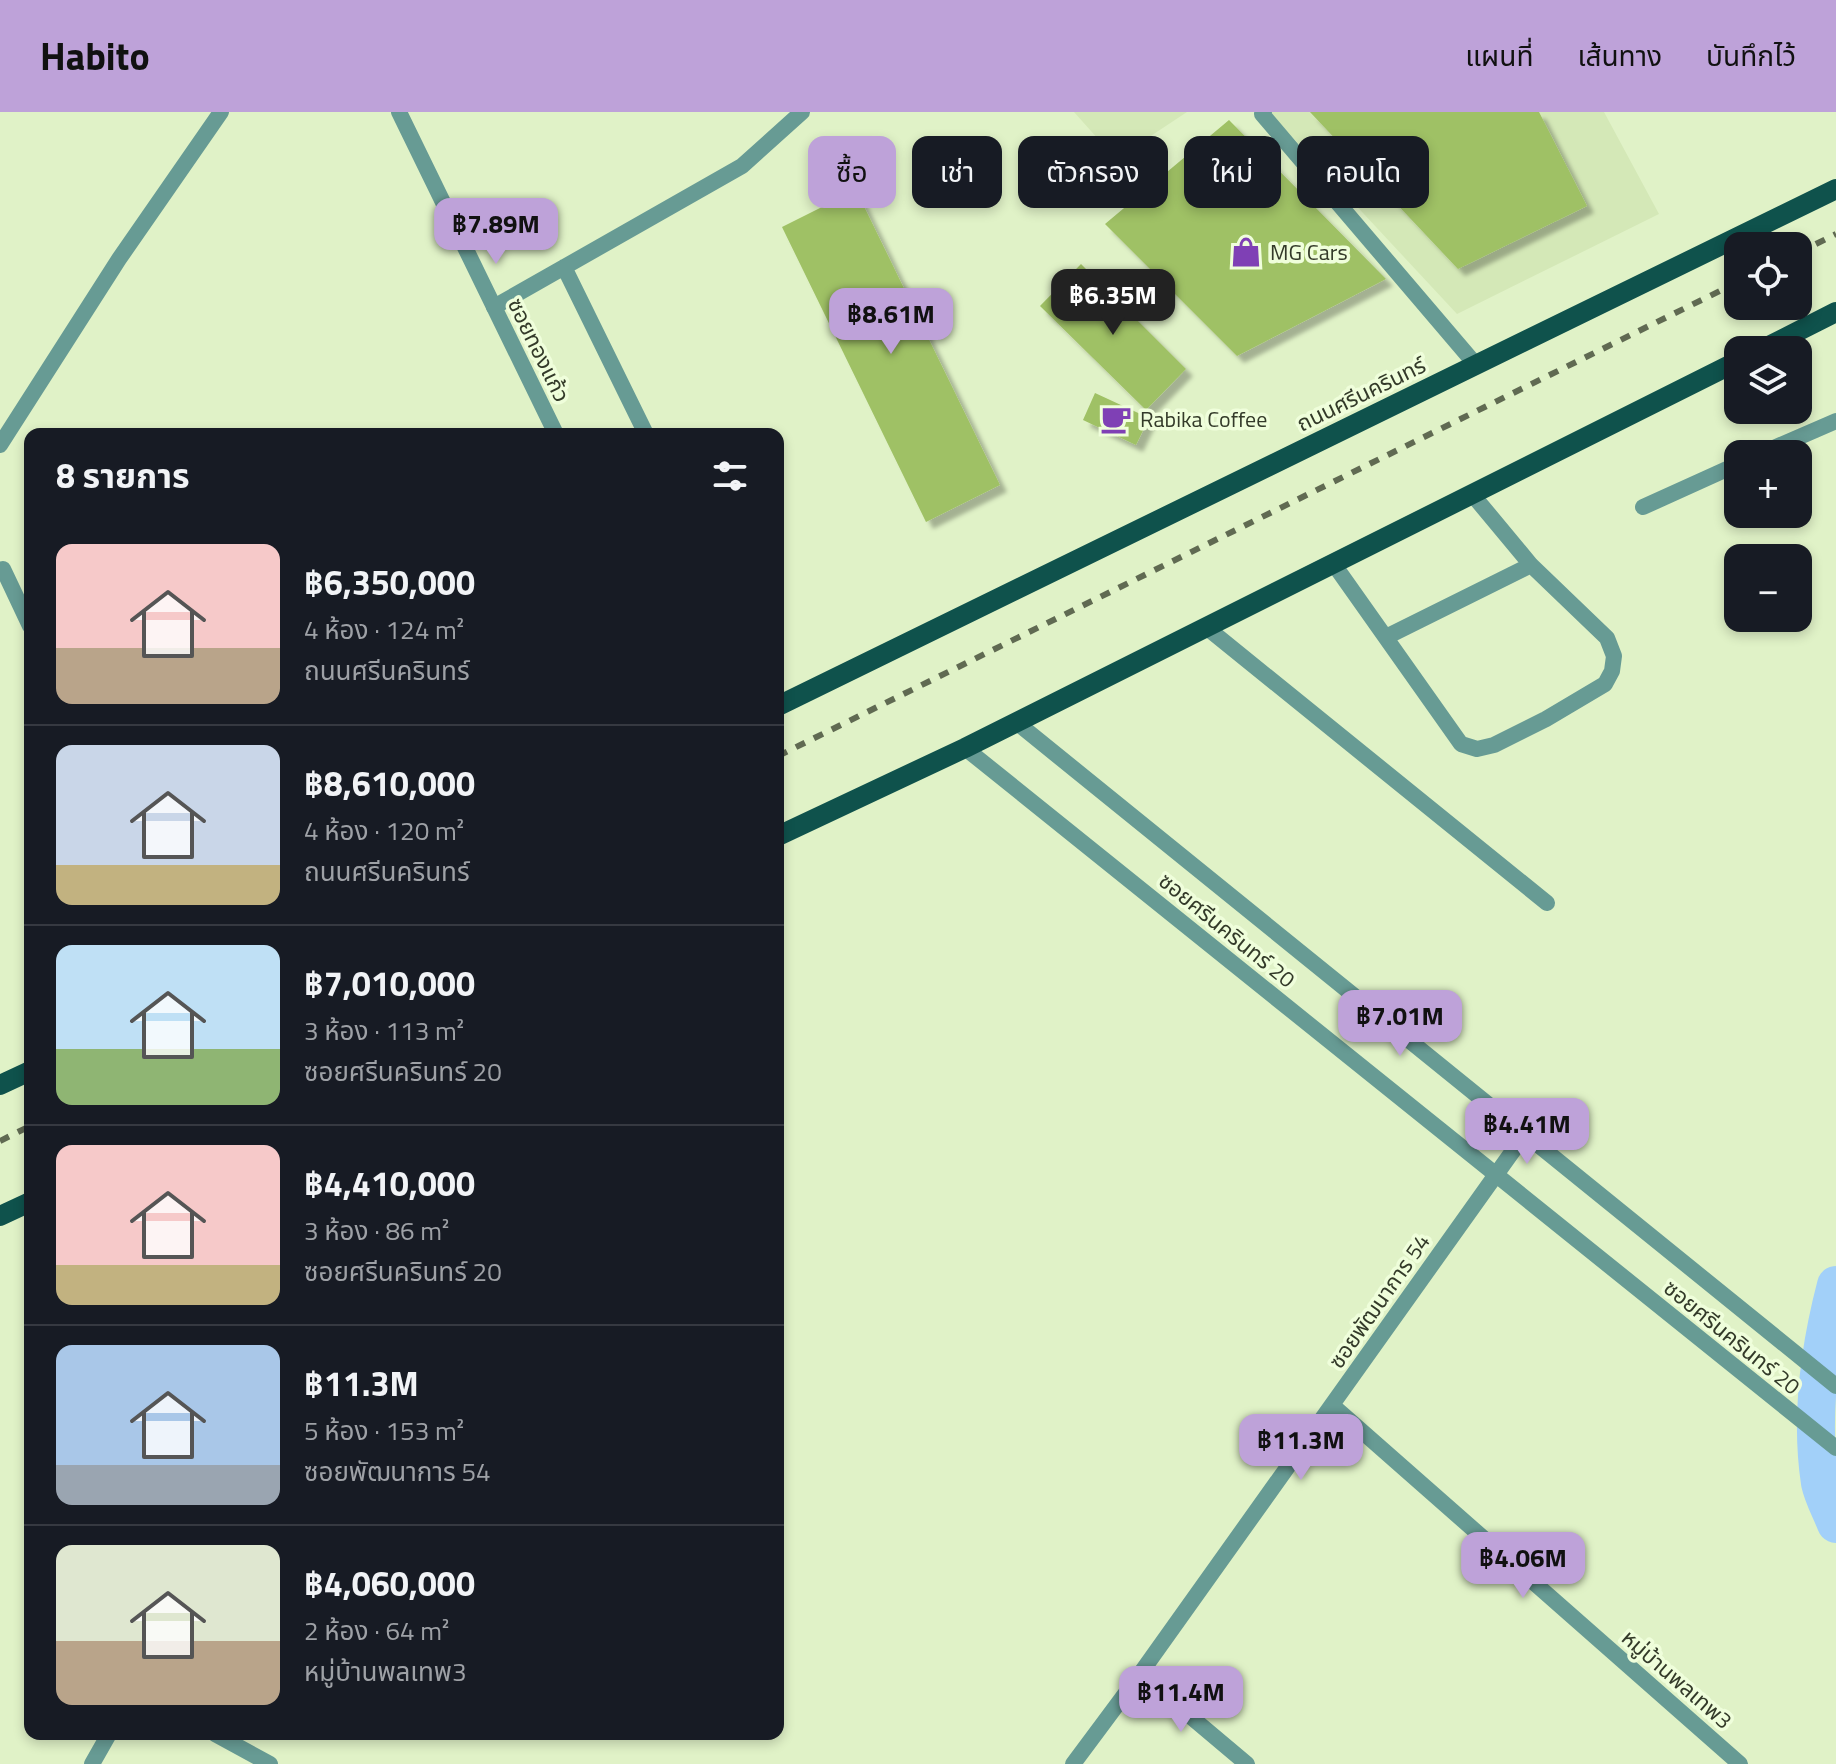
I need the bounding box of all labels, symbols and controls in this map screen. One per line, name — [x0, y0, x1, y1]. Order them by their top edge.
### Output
text: Habito — [40, 27, 150, 85]
text: แผนที่ — [1465, 34, 1533, 77]
text: เส้นทาง — [1577, 34, 1662, 77]
text: บันทึกไว้ — [1706, 34, 1796, 77]
chip: ซื้อ — [808, 136, 896, 208]
chip: เช่า — [912, 136, 1002, 208]
chip: ตัวกรอง — [1018, 136, 1168, 208]
chip: ใหม่ — [1184, 136, 1281, 208]
chip: คอนโด — [1297, 136, 1429, 208]
pin: ฿7.89M — [431, 198, 561, 266]
text: ฿7.89M — [452, 204, 540, 243]
map controls — [1724, 232, 1812, 632]
button: locate — [1724, 232, 1812, 320]
shop icon: MG Cars — [1229, 235, 1263, 269]
place label: MG Cars — [1270, 235, 1348, 269]
pin: ฿6.35M — [1048, 269, 1178, 337]
text: ฿6.35M — [1069, 275, 1157, 314]
pin: ฿8.61M — [826, 288, 956, 356]
street label: ซอยทองแก้ว — [499, 292, 579, 408]
text: ฿8.61M — [847, 294, 935, 333]
button: layers — [1724, 336, 1812, 424]
street label: ถนนศรีนครินทร์ — [1291, 348, 1432, 440]
cafe icon: Rabika Coffee — [1099, 402, 1133, 436]
place label: Rabika Coffee — [1140, 402, 1267, 436]
button: + — [1724, 440, 1812, 528]
text: 8 รายการ — [56, 449, 190, 501]
icon: filters — [708, 454, 752, 498]
button: − — [1724, 544, 1812, 632]
text: ฿6,350,000 — [304, 556, 475, 608]
icon: home — [120, 576, 216, 672]
text: 4 ห้อง · 124 m² — [304, 610, 464, 649]
text: ถนนศรีนครินทร์ — [304, 651, 470, 690]
text: ฿8,610,000 — [304, 757, 475, 809]
icon: home — [120, 777, 216, 873]
text: 4 ห้อง · 120 m² — [304, 811, 464, 850]
text: ถนนศรีนครินทร์ — [304, 852, 470, 891]
street label: ซอยศรีนครินทร์ 20 — [1151, 864, 1303, 996]
text: ฿7,010,000 — [304, 957, 475, 1009]
icon: home — [120, 977, 216, 1073]
pin: ฿7.01M — [1335, 990, 1465, 1058]
text: ฿7.01M — [1356, 996, 1444, 1035]
text: 3 ห้อง · 113 m² — [304, 1011, 464, 1050]
text: ซอยศรีนครินทร์ 20 — [304, 1052, 502, 1091]
pin: ฿4.41M — [1462, 1098, 1592, 1166]
text: ฿4.41M — [1483, 1104, 1571, 1143]
text: ฿4,410,000 — [304, 1157, 475, 1209]
icon: home — [120, 1177, 216, 1273]
text: 3 ห้อง · 86 m² — [304, 1211, 449, 1250]
street label: ซอยพัฒนาการ 54 — [1320, 1227, 1438, 1375]
text: ซอยศรีนครินทร์ 20 — [304, 1252, 502, 1291]
street label: ซอยศรีนครินทร์ 20 — [1656, 1271, 1808, 1403]
text: ฿11.3M — [304, 1357, 419, 1409]
icon: home — [120, 1377, 216, 1473]
text: 5 ห้อง · 153 m² — [304, 1411, 464, 1450]
pin: ฿11.3M — [1236, 1414, 1366, 1482]
text: ฿11.3M — [1257, 1420, 1345, 1459]
text: ซอยพัฒนาการ 54 — [304, 1452, 491, 1491]
pin: ฿4.06M — [1458, 1532, 1588, 1600]
text: ฿4.06M — [1479, 1538, 1567, 1577]
text: ฿4,060,000 — [304, 1557, 475, 1609]
icon: home — [120, 1577, 216, 1673]
text: 2 ห้อง · 64 m² — [304, 1611, 449, 1650]
street label: หมู่บ้านพลเทพ3 — [1614, 1621, 1740, 1737]
text: หมู่บ้านพลเทพ3 — [304, 1652, 466, 1691]
pin: ฿11.4M — [1116, 1666, 1246, 1734]
text: ฿11.4M — [1137, 1672, 1225, 1711]

